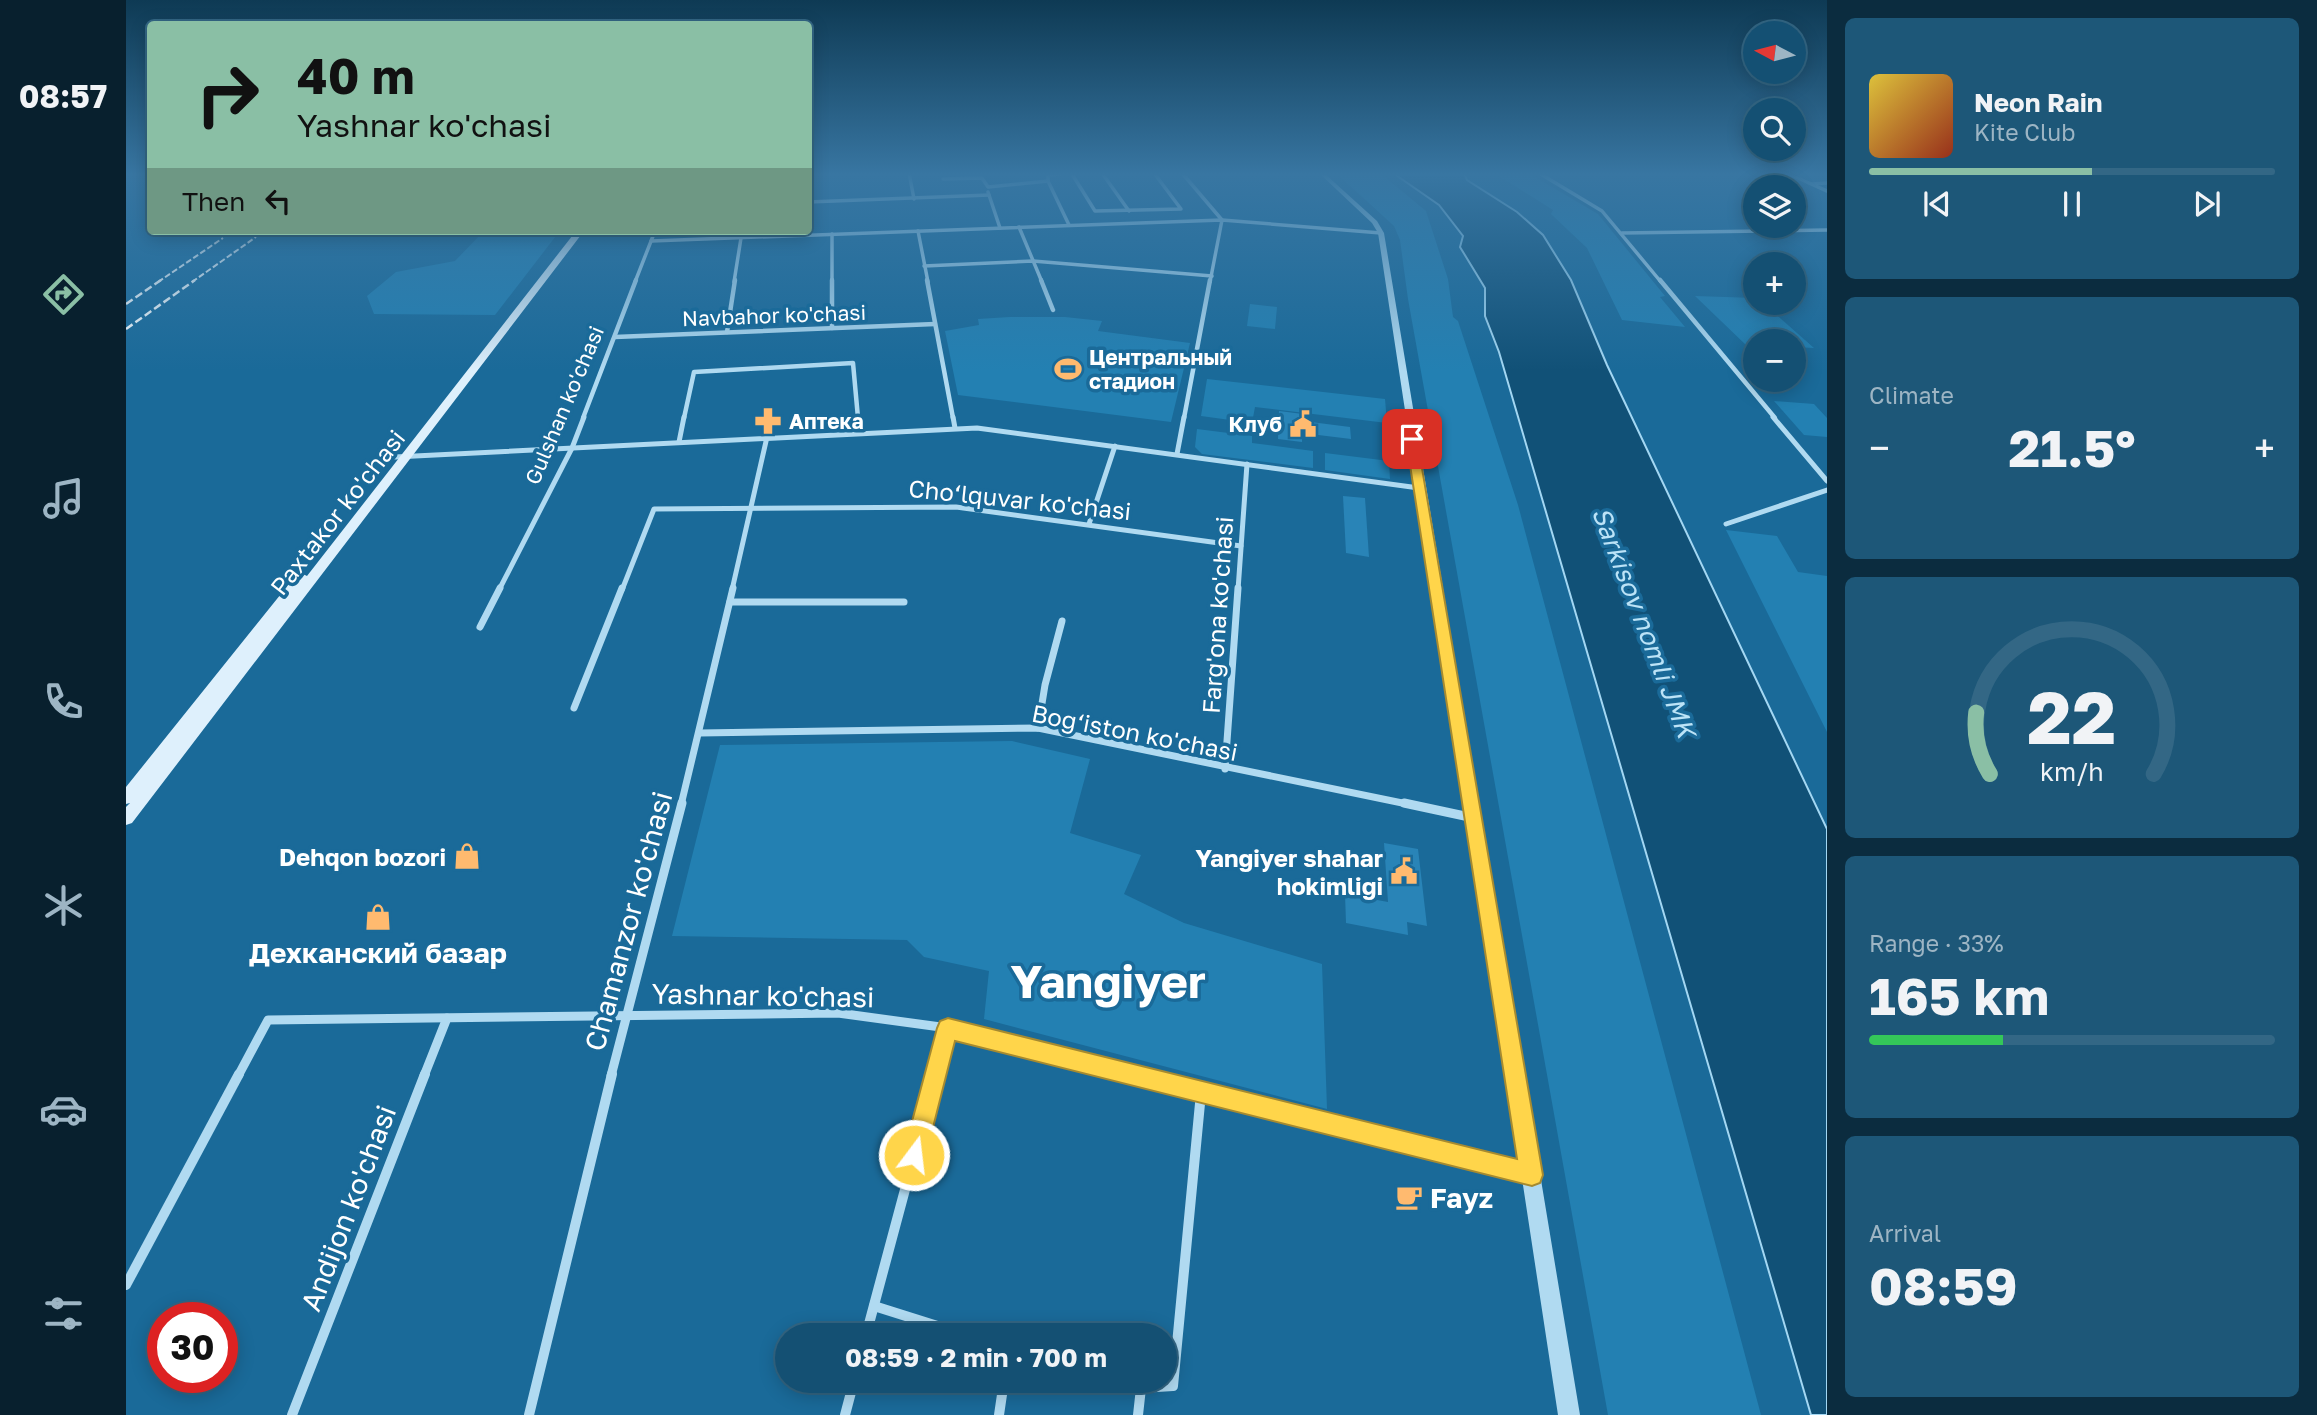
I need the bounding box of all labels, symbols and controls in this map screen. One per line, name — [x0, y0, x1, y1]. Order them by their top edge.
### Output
north arrow — [1743, 21, 1806, 84]
map controls — [1743, 21, 1806, 392]
text: 40 m — [297, 46, 415, 105]
icon: right — [182, 49, 273, 140]
text: 08:57 — [19, 77, 107, 115]
text: Neon Rain — [1974, 87, 2103, 118]
button: search — [1743, 98, 1806, 161]
text: Yashnar ko'chasi — [297, 106, 552, 144]
text: Kite Club — [1974, 118, 2075, 146]
button: layers — [1743, 175, 1806, 238]
icon: left — [259, 182, 297, 220]
icon: previous — [1918, 185, 1956, 223]
icon: pause — [2053, 185, 2091, 223]
icon: next — [2188, 185, 2226, 223]
text: Then — [182, 186, 245, 217]
button: + — [1743, 252, 1806, 315]
icon: directions — [39, 270, 88, 319]
street label: Navbahor ko'chasi — [682, 299, 866, 331]
street label: Gulshan ko'chasi — [519, 322, 609, 488]
button: − — [1743, 329, 1806, 392]
place label: Центральный стадион — [1089, 344, 1232, 394]
sports icon: Центральный стадион — [1053, 354, 1083, 384]
text: Climate — [1869, 381, 1954, 409]
pharmacy icon: Аптека — [753, 406, 783, 436]
place label: Аптека — [789, 408, 864, 434]
public building icon: Клуб — [1288, 409, 1318, 439]
pin — [1382, 409, 1442, 469]
place label: Клуб — [1228, 411, 1282, 437]
text: 21.5° — [2008, 416, 2136, 478]
icon: arrive — [1393, 420, 1431, 458]
street label: Paxtakor ko'chasi — [264, 424, 410, 600]
text: − — [1869, 425, 1890, 470]
text: + — [2254, 425, 2275, 470]
street label: Cho‘lquvar ko'chasi — [907, 473, 1133, 525]
icon: music — [39, 474, 88, 523]
water label: Sarkisov nomli JMK — [1586, 502, 1704, 745]
street label: Farg'ona ko'chasi — [1196, 515, 1238, 715]
text: 22 — [2028, 673, 2116, 760]
icon: phone — [39, 677, 88, 726]
street label: Bog‘iston ko'chasi — [1030, 698, 1240, 766]
text: km/h — [2040, 755, 2104, 786]
street label: Chamanzor ko'chasi — [577, 788, 679, 1054]
shop icon: Dehqon bozori — [452, 841, 482, 871]
place label: Dehqon bozori — [279, 842, 446, 871]
place label: Yangiyer shahar hokimligi — [1195, 843, 1383, 900]
public building icon: Yangiyer shahar hokimligi — [1389, 856, 1419, 886]
icon: climate — [39, 881, 88, 930]
shop icon: Дехканский базар — [363, 902, 393, 932]
text: Range · 33% — [1869, 929, 2004, 957]
place label: Дехканский базар — [249, 936, 507, 969]
district label: Yangiyer — [1010, 953, 1206, 1008]
text: 165 km — [1869, 964, 2049, 1026]
street label: Yashnar ko'chasi — [651, 977, 875, 1013]
icon: car — [39, 1085, 88, 1134]
street label: Andijon ko'chasi — [294, 1101, 402, 1315]
position arrow — [877, 1118, 951, 1192]
place label: Fayz — [1430, 1181, 1493, 1214]
cafe icon: Fayz — [1394, 1182, 1424, 1212]
text: Arrival — [1869, 1219, 1941, 1247]
text: 08:59 — [1869, 1254, 2017, 1316]
icon: filters — [39, 1289, 88, 1338]
speed limit sign: 30 — [147, 1302, 238, 1393]
text: 08:59 · 2 min · 700 m — [845, 1342, 1107, 1373]

